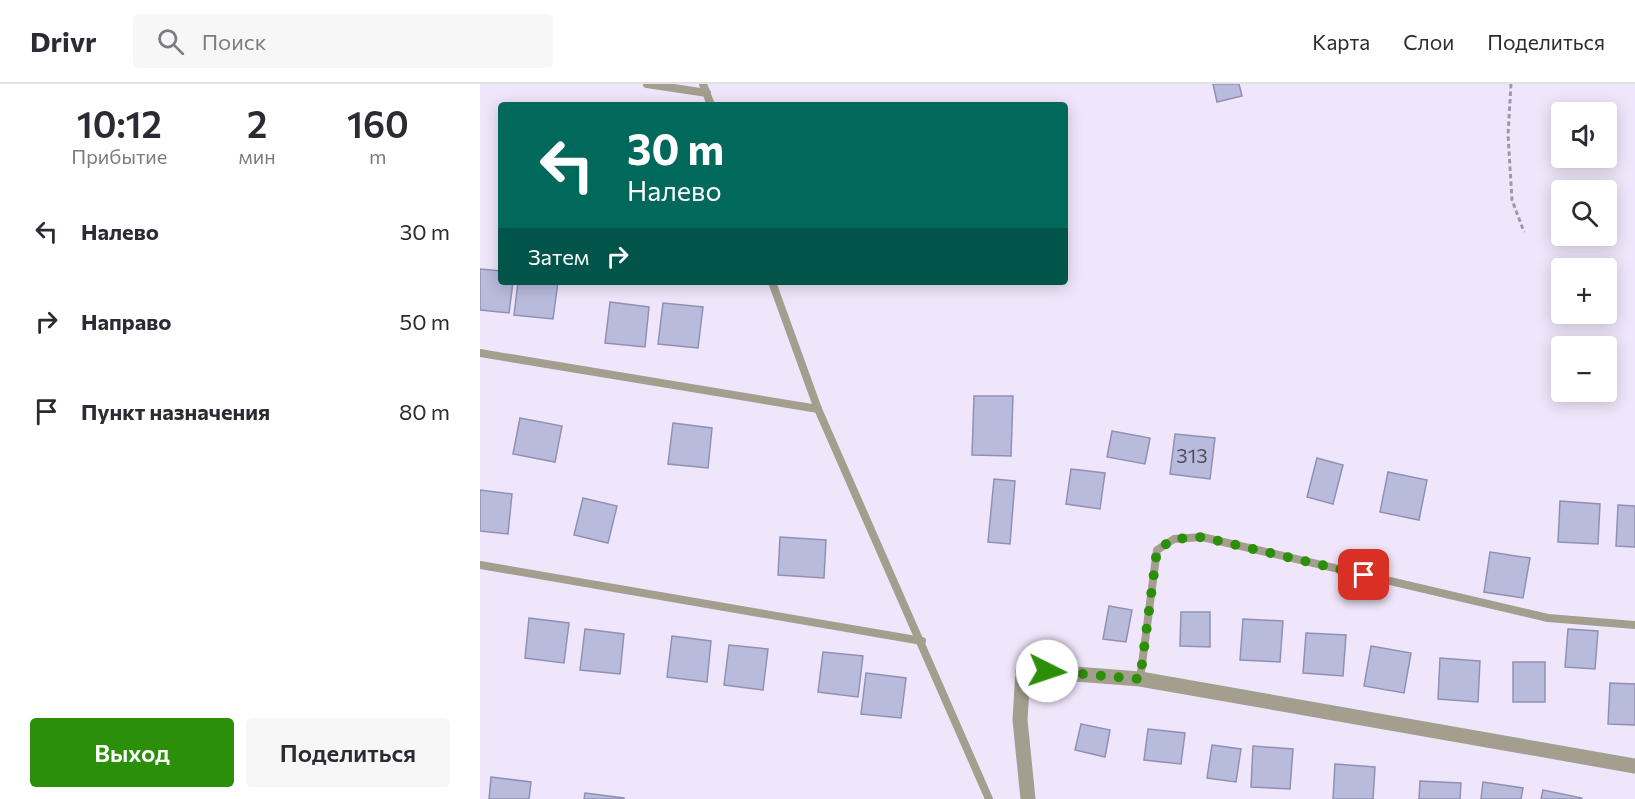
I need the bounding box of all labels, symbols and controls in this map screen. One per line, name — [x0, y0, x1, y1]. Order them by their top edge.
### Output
search box — [133, 14, 553, 68]
text: Drivr — [30, 24, 97, 58]
icon: search — [154, 25, 187, 58]
text: Поиск — [202, 28, 266, 55]
text: Карта — [1312, 29, 1370, 54]
text: Слои — [1403, 29, 1454, 54]
text: Поделиться — [1487, 29, 1605, 54]
text: 10:12 — [77, 101, 162, 145]
text: 2 — [247, 101, 267, 145]
text: 160 — [347, 101, 409, 145]
map controls — [1551, 102, 1617, 402]
button: sound — [1551, 102, 1617, 168]
text: 30 m — [627, 122, 724, 174]
icon: left — [528, 126, 606, 204]
text: Прибытие — [71, 144, 167, 168]
text: мин — [239, 144, 276, 168]
text: m — [369, 144, 387, 168]
text: Налево — [627, 174, 722, 207]
button: search — [1551, 180, 1617, 246]
icon: left — [30, 215, 63, 248]
text: Налево — [81, 218, 159, 245]
text: 30 m — [400, 218, 450, 245]
icon: right — [601, 240, 634, 273]
text: Затем — [528, 243, 589, 270]
button: + — [1551, 258, 1617, 324]
icon: right — [30, 305, 63, 338]
text: Направо — [81, 308, 171, 335]
text: 50 m — [400, 308, 450, 335]
button: − — [1551, 336, 1617, 402]
icon: arrive — [30, 395, 63, 428]
text: Пункт назначения — [81, 398, 270, 425]
text: 80 m — [399, 398, 450, 425]
house number: 313 — [1176, 443, 1208, 467]
pin — [1338, 549, 1389, 600]
icon: arrive — [1347, 558, 1380, 591]
position arrow — [1015, 639, 1079, 703]
button: Выход — [30, 718, 234, 787]
button: Поделиться — [246, 718, 450, 787]

